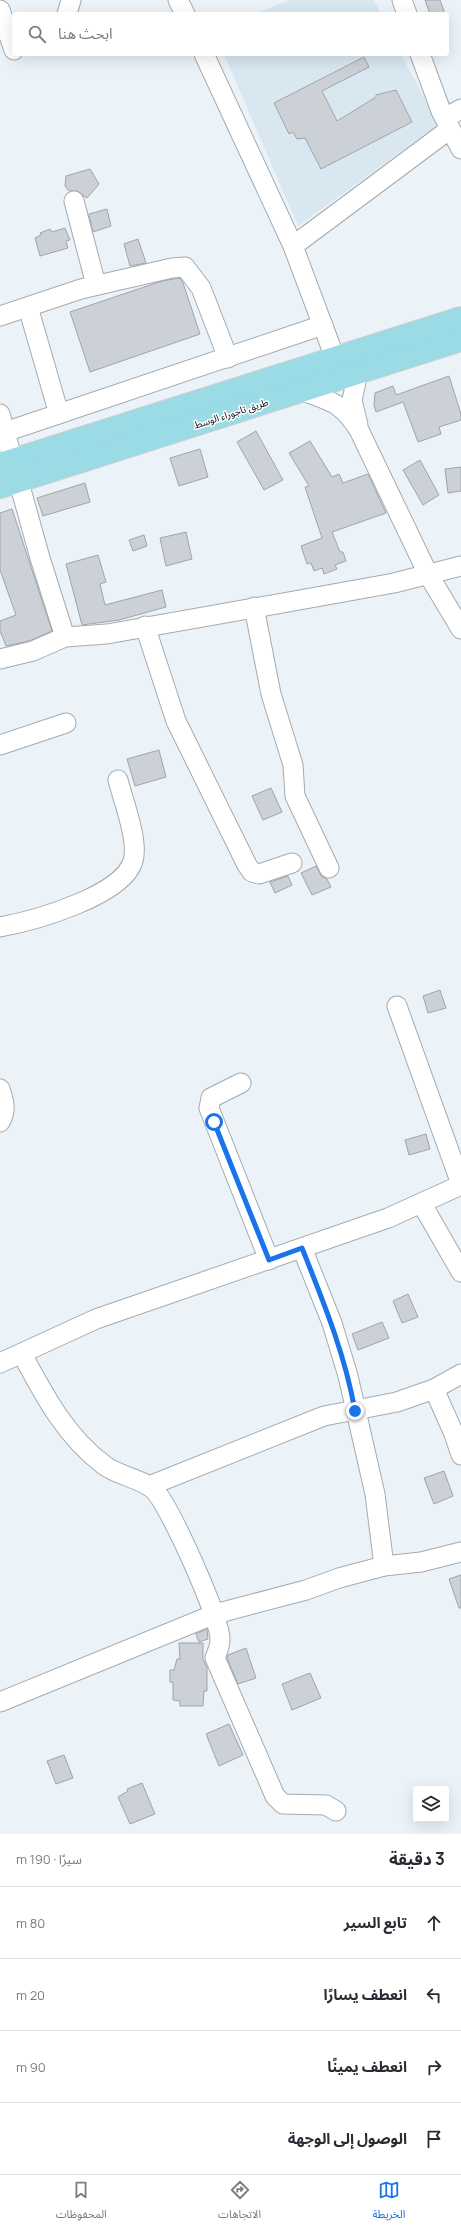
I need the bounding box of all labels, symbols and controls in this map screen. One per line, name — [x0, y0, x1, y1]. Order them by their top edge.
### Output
search box — [12, 12, 449, 56]
icon: search — [26, 23, 48, 45]
text: ابحث هنا — [58, 23, 113, 44]
street label: طريق تاجوراء الوسط — [192, 394, 270, 432]
route start — [205, 1113, 223, 1131]
route end — [346, 1402, 364, 1420]
map controls — [413, 1786, 449, 1822]
button: layers — [413, 1786, 449, 1822]
text: 3 دقيقة — [389, 1847, 445, 1870]
text: سيرًا · 190 m — [16, 1850, 82, 1868]
text: تابع السير — [344, 1912, 407, 1933]
icon: ahead — [423, 1912, 445, 1934]
text: 80 m — [16, 1914, 45, 1932]
text: انعطف يسارًا — [323, 1984, 407, 2005]
icon: left — [423, 1984, 445, 2006]
text: 20 m — [16, 1986, 45, 2004]
text: انعطف يمينًا — [327, 2056, 407, 2077]
icon: right — [423, 2056, 445, 2078]
text: 90 m — [16, 2058, 46, 2076]
text: الوصول إلى الوجهة — [288, 2128, 407, 2149]
icon: arrive — [423, 2128, 445, 2150]
tab: المحفوظات — [56, 2179, 107, 2226]
tab: الاتجاهات — [218, 2179, 261, 2226]
tab: الخريطة — [372, 2179, 405, 2226]

